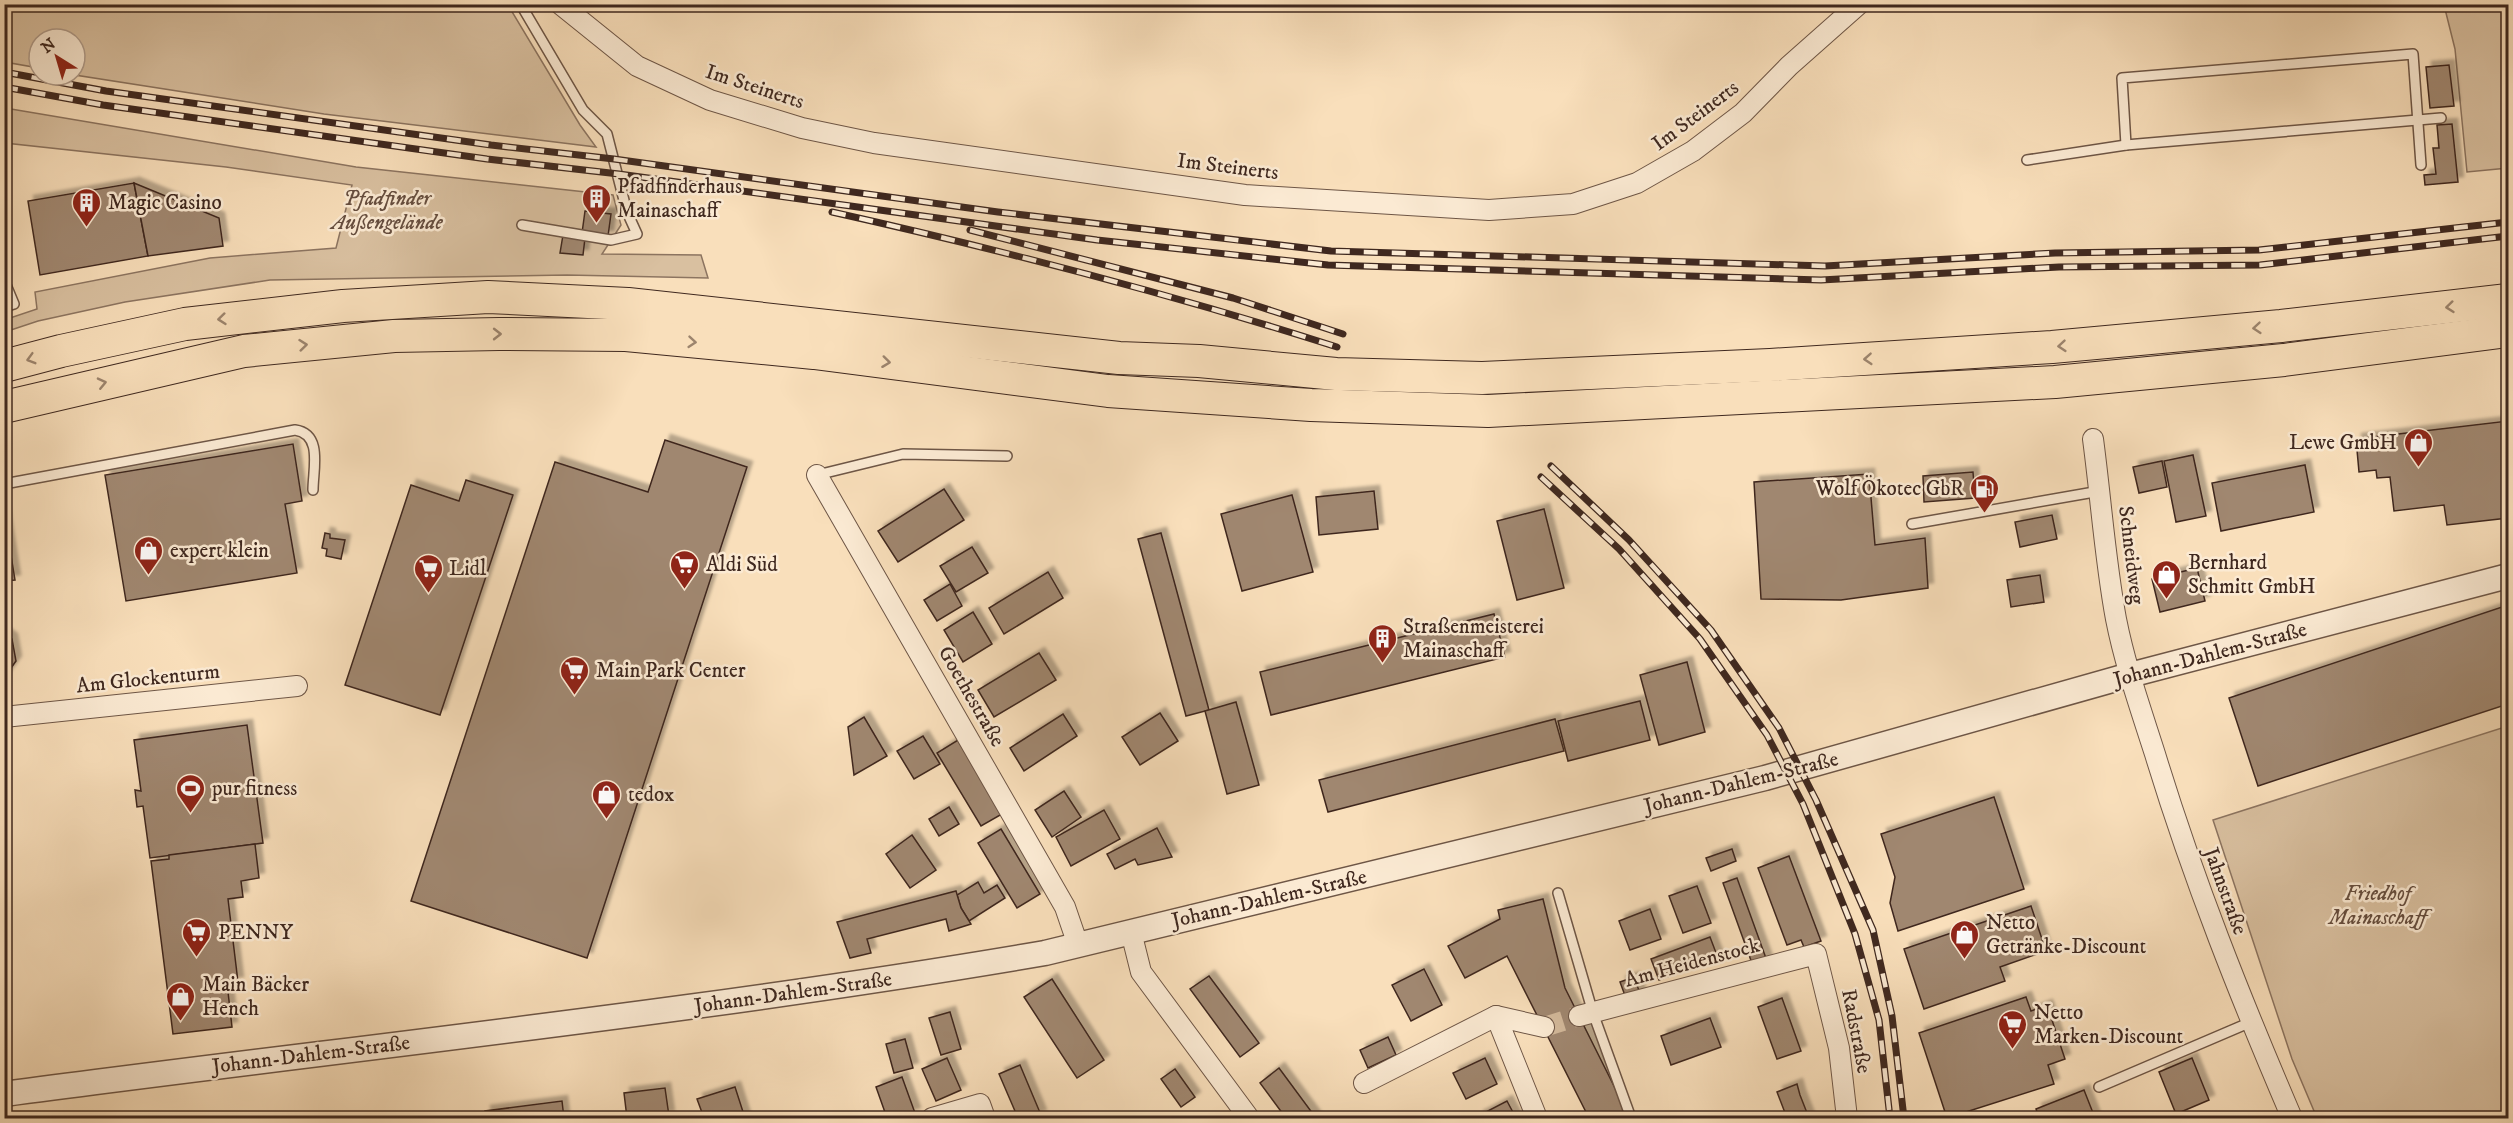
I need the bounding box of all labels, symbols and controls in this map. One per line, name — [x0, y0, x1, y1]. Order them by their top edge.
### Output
north arrow — [27, 27, 87, 87]
text: N — [37, 34, 60, 58]
street label: Im Steinerts — [702, 59, 807, 115]
street label: Im Steinerts — [1647, 75, 1744, 157]
street label: Im Steinerts — [1176, 148, 1280, 186]
place label: Pfadfinderhaus Mainaschaff — [617, 174, 742, 224]
building icon: Pfadfinderhaus Mainaschaff — [580, 182, 612, 224]
building icon: Magic Casino — [71, 186, 103, 228]
park label: Pfadfinder Außengelände — [329, 186, 443, 236]
place label: Magic Casino — [108, 190, 222, 216]
one-way arrow — [2446, 300, 2455, 313]
one-way arrow — [218, 313, 227, 325]
one-way arrow — [2252, 321, 2261, 334]
one-way arrow — [493, 328, 502, 340]
one-way arrow — [687, 335, 696, 348]
one-way arrow — [298, 339, 307, 352]
one-way arrow — [2058, 339, 2067, 352]
one-way arrow — [27, 352, 37, 364]
one-way arrow — [1863, 352, 1872, 365]
one-way arrow — [881, 356, 890, 368]
one-way arrow — [97, 377, 107, 390]
shop icon: Lewe GmbH — [2402, 426, 2434, 468]
place label: Lewe GmbH — [2289, 430, 2397, 456]
fuel station icon: Wolf Ökotec GbR — [1969, 472, 2001, 514]
place label: Wolf Ökotec GbR — [1815, 475, 1964, 502]
street label: Schneidweg — [2112, 505, 2150, 607]
shop icon: expert klein — [133, 534, 165, 576]
place label: expert klein — [170, 538, 269, 564]
supermarket icon: Aldi Süd — [669, 548, 701, 590]
place label: Bernhard Schmitt GmbH — [2188, 550, 2316, 600]
supermarket icon: Lidl — [412, 552, 444, 594]
place label: Aldi Süd — [706, 552, 778, 578]
place label: Lidl — [449, 556, 487, 582]
shop icon: Bernhard Schmitt GmbH — [2151, 558, 2183, 600]
place label: Straßenmeisterei Mainaschaff — [1403, 614, 1544, 664]
street label: Johann-Dahlem-Straße — [2109, 617, 2310, 694]
building icon: Straßenmeisterei Mainaschaff — [1366, 622, 1398, 664]
street label: Goethestraße — [932, 642, 1010, 752]
supermarket icon: Main Park Center — [559, 654, 591, 696]
place label: Main Park Center — [596, 658, 746, 684]
street label: Am Glockenturm — [75, 659, 221, 699]
street label: Johann-Dahlem-Straße — [1640, 746, 1841, 820]
sports icon: pur fitness — [175, 772, 207, 814]
place label: pur fitness — [211, 776, 297, 802]
shop icon: tedox — [591, 778, 623, 820]
place label: tedox — [628, 782, 674, 808]
street label: Jahnstraße — [2197, 842, 2253, 939]
street label: Johann-Dahlem-Straße — [1167, 864, 1369, 934]
park label: Friedhof Mainaschaff — [2327, 881, 2433, 931]
place label: Netto Getränke-Discount — [1986, 910, 2147, 960]
supermarket icon: PENNY — [181, 916, 213, 958]
shop icon: Netto Getränke-Discount — [1949, 918, 1981, 960]
place label: PENNY — [218, 920, 294, 946]
street label: Am Heidenstock — [1622, 932, 1763, 993]
street label: Johann-Dahlem-Straße — [691, 966, 894, 1020]
place label: Main Bäcker Hench — [202, 972, 309, 1022]
shop icon: Main Bäcker Hench — [165, 980, 197, 1022]
street label: Radstraße — [1835, 987, 1877, 1076]
place label: Netto Marken-Discount — [2034, 1000, 2184, 1050]
supermarket icon: Netto Marken-Discount — [1997, 1008, 2029, 1050]
street label: Johann-Dahlem-Straße — [209, 1030, 412, 1080]

